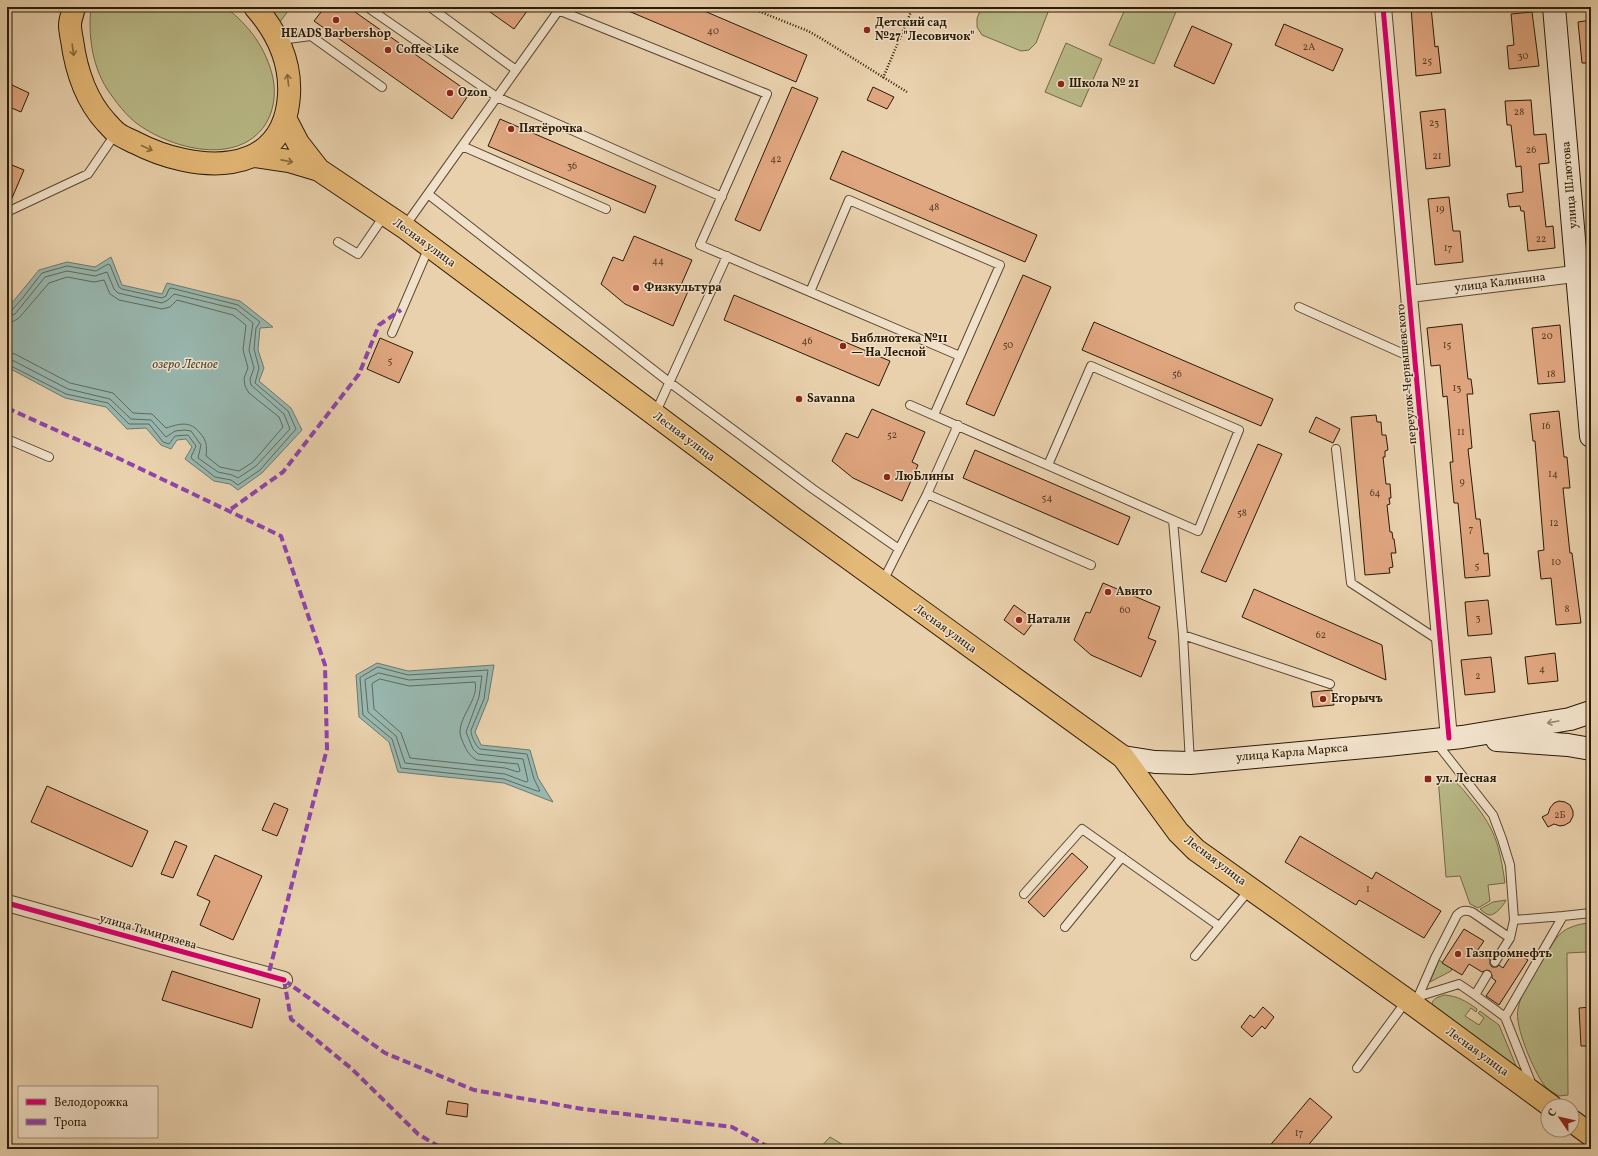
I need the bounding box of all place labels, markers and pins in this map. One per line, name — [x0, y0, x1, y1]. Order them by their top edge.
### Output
marker: HEADS Barbershop — [331, 15, 341, 25]
place label: Детский сад №27 "Лесовичок" — [875, 15, 975, 45]
marker: Детский сад №27 "Лесовичок" — [862, 25, 872, 35]
place label: HEADS Barbershop — [281, 26, 391, 42]
place label: Coffee Like — [396, 42, 459, 58]
marker: Coffee Like — [383, 45, 393, 55]
place label: Школа № 21 — [1069, 76, 1139, 92]
marker: Школа № 21 — [1056, 79, 1066, 89]
place label: Ozon — [458, 85, 488, 101]
marker: Ozon — [445, 88, 455, 98]
place label: Пятёрочка — [519, 121, 583, 137]
marker: Пятёрочка — [506, 124, 516, 134]
place label: Физкультура — [644, 280, 722, 296]
marker: Физкультура — [631, 283, 641, 293]
place label: Библиотека №11 — На Лесной — [851, 331, 948, 361]
marker: Библиотека №11 — На Лесной — [838, 341, 848, 351]
place label: Savanna — [807, 391, 856, 407]
marker: Savanna — [794, 394, 804, 404]
place label: ЛюБлины — [895, 469, 954, 485]
marker: ЛюБлины — [882, 472, 892, 482]
place label: Авито — [1116, 584, 1153, 600]
marker: Авито — [1103, 587, 1113, 597]
place label: Натали — [1027, 612, 1071, 628]
marker: Натали — [1014, 615, 1024, 625]
place label: Егорычъ — [1331, 691, 1383, 707]
marker: Егорычъ — [1318, 694, 1328, 704]
place label: ул. Лесная — [1436, 771, 1497, 787]
marker: ул. Лесная — [1423, 774, 1433, 784]
place label: Газпромнефть — [1466, 946, 1552, 962]
marker: Газпромнефть — [1453, 949, 1463, 959]

